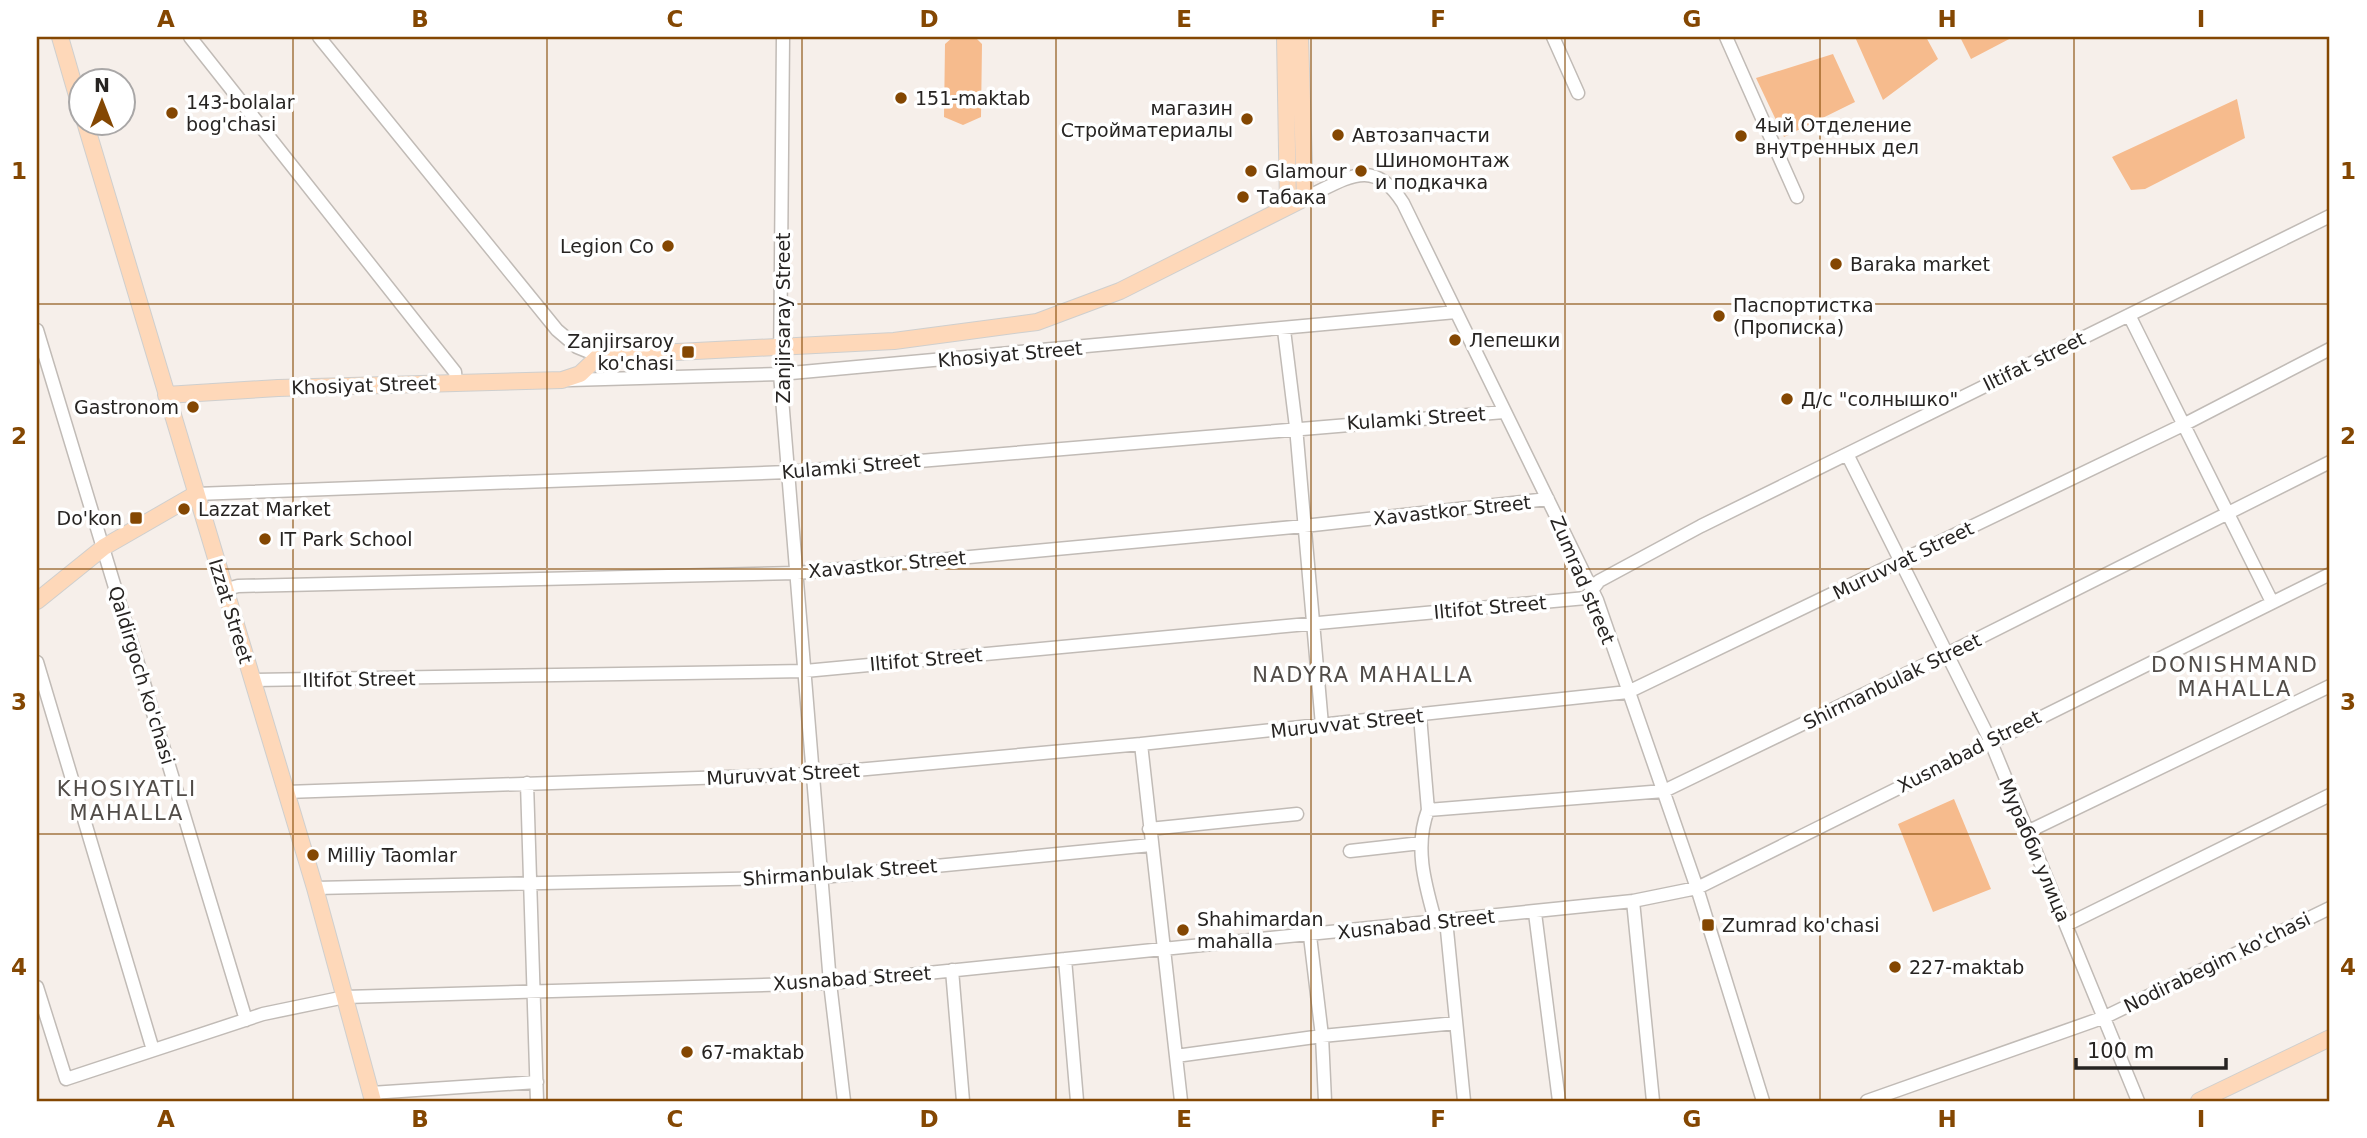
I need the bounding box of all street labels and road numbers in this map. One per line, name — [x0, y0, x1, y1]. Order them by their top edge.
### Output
street label: Zanjirsaray Street — [772, 232, 794, 404]
street label: Iltifаt street — [1979, 327, 2089, 395]
street label: Khosiyat Street — [937, 337, 1083, 371]
street label: Khosiyat Street — [291, 371, 437, 399]
street label: Kulamki Street — [1346, 402, 1486, 434]
street label: Kulamki Street — [781, 449, 921, 483]
street label: Xavastkor Street — [1372, 491, 1532, 529]
street label: Zumrad street — [1546, 513, 1620, 647]
street label: Muruvvat Street — [1829, 516, 1977, 604]
street label: Xavastkor Street — [807, 546, 967, 582]
street label: Izzat Street — [205, 556, 257, 666]
street label: Qaldirgoch ko'chasi — [104, 583, 180, 767]
street label: Iltifot Street — [1433, 591, 1547, 623]
street label: Shirmаnbulak Street — [1800, 628, 1984, 734]
street label: Iltifot Street — [869, 643, 983, 675]
street label: Iltifot Street — [302, 667, 416, 691]
street label: Muruvvat Street — [1269, 704, 1425, 742]
street label: Xusnabad Street — [1894, 705, 2044, 797]
street label: Muruvvat Street — [706, 759, 860, 789]
street label: Мурабби улица — [1995, 775, 2075, 925]
street label: Shirmanbulak Street — [742, 854, 938, 890]
street label: Xusnabad Street — [1336, 905, 1496, 943]
street label: Nodirabegim ko'chasi — [2120, 907, 2314, 1017]
street label: Xusnabad Street — [772, 962, 932, 994]

